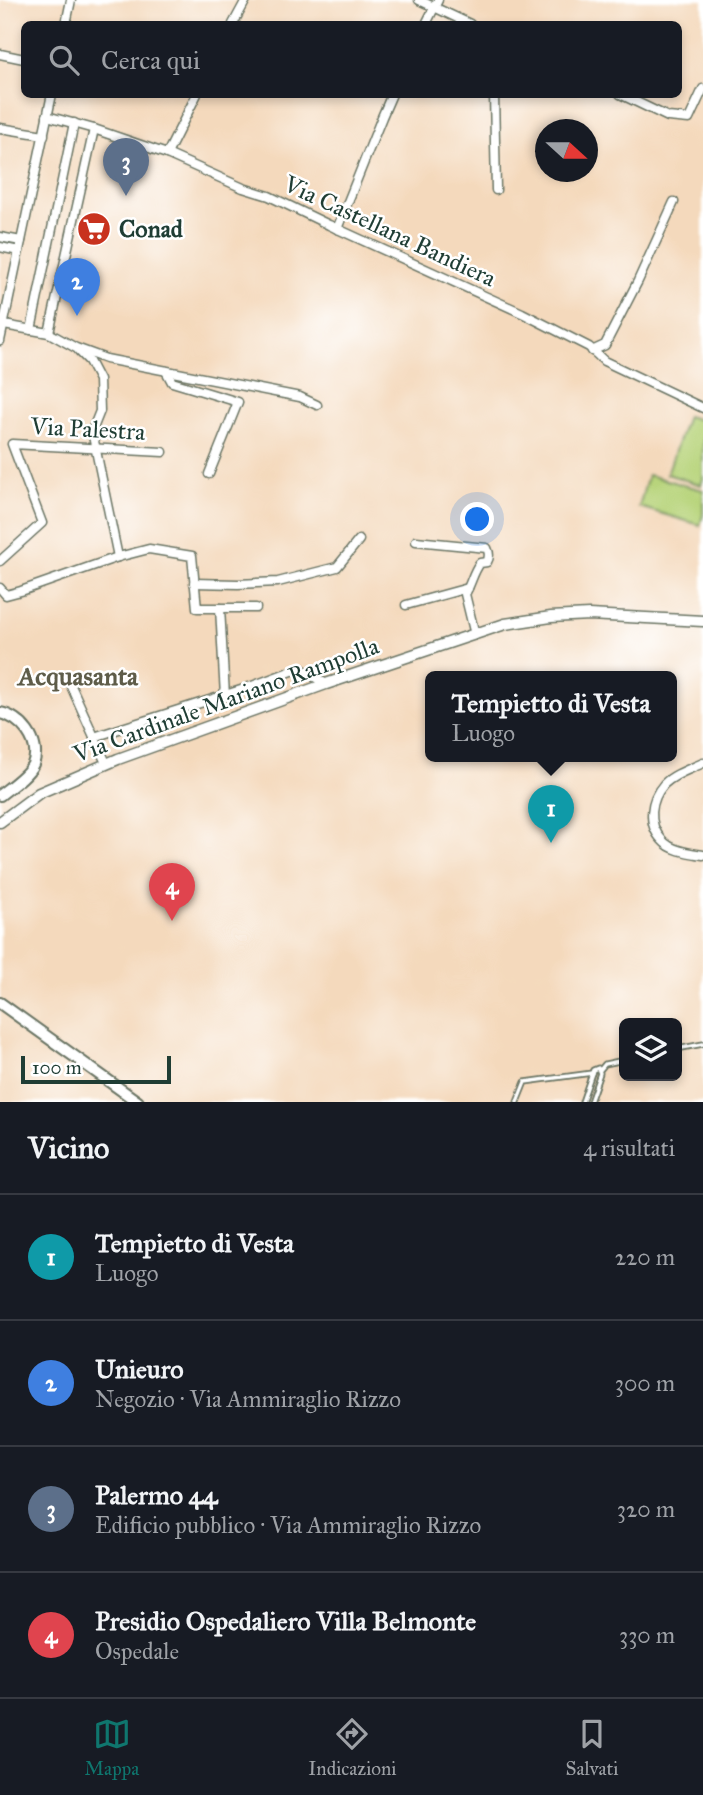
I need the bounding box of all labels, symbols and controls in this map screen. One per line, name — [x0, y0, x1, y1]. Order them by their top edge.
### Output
search box — [21, 21, 682, 98]
icon: search — [45, 41, 83, 79]
text: Cerca qui — [101, 44, 200, 76]
north arrow — [535, 119, 598, 182]
pin: 3 — [103, 138, 149, 196]
street label: Via Castellana Bandiera — [278, 168, 502, 294]
supermarket icon: Conad — [75, 210, 113, 248]
place label: Conad — [119, 214, 184, 244]
pin: 2 — [54, 258, 100, 316]
street label: Via Palestra — [29, 411, 147, 447]
your location — [460, 502, 494, 536]
street label: Via Cardinale Mariano Rampolla — [68, 630, 384, 770]
district label: Acquasanta — [16, 660, 139, 692]
popup — [425, 671, 677, 762]
text: Tempietto di Vesta — [451, 687, 651, 719]
text: Luogo — [451, 719, 515, 747]
pin: 1 — [528, 785, 574, 843]
pin: 4 — [149, 863, 195, 921]
map controls — [619, 1018, 682, 1081]
button: layers — [619, 1018, 682, 1081]
scale bar — [21, 1053, 172, 1085]
text: 100 m — [32, 1056, 82, 1079]
text: Vicino — [28, 1130, 109, 1166]
text: 4 risultati — [583, 1134, 675, 1162]
text: Tempietto di Vesta — [95, 1227, 294, 1259]
text: 1 — [46, 1243, 56, 1271]
text: 220 m — [615, 1243, 675, 1271]
text: Luogo — [95, 1259, 159, 1287]
text: Unieuro — [95, 1353, 184, 1385]
text: 2 — [45, 1369, 57, 1397]
text: 300 m — [615, 1369, 675, 1397]
text: Negozio · Via Ammiraglio Rizzo — [95, 1385, 401, 1413]
text: Palermo 44 — [95, 1479, 218, 1511]
text: 3 — [46, 1495, 56, 1523]
text: 320 m — [617, 1495, 675, 1523]
text: Edificio pubblico · Via Ammiraglio Rizzo — [95, 1511, 481, 1539]
text: Presidio Ospedaliero Villa Belmonte — [95, 1605, 476, 1637]
text: 4 — [45, 1621, 57, 1649]
text: 330 m — [619, 1621, 675, 1649]
text: Ospedale — [95, 1637, 179, 1665]
tab: Mappa — [85, 1715, 139, 1780]
tab: Indicazioni — [308, 1715, 397, 1780]
tab: Salvati — [566, 1715, 618, 1780]

